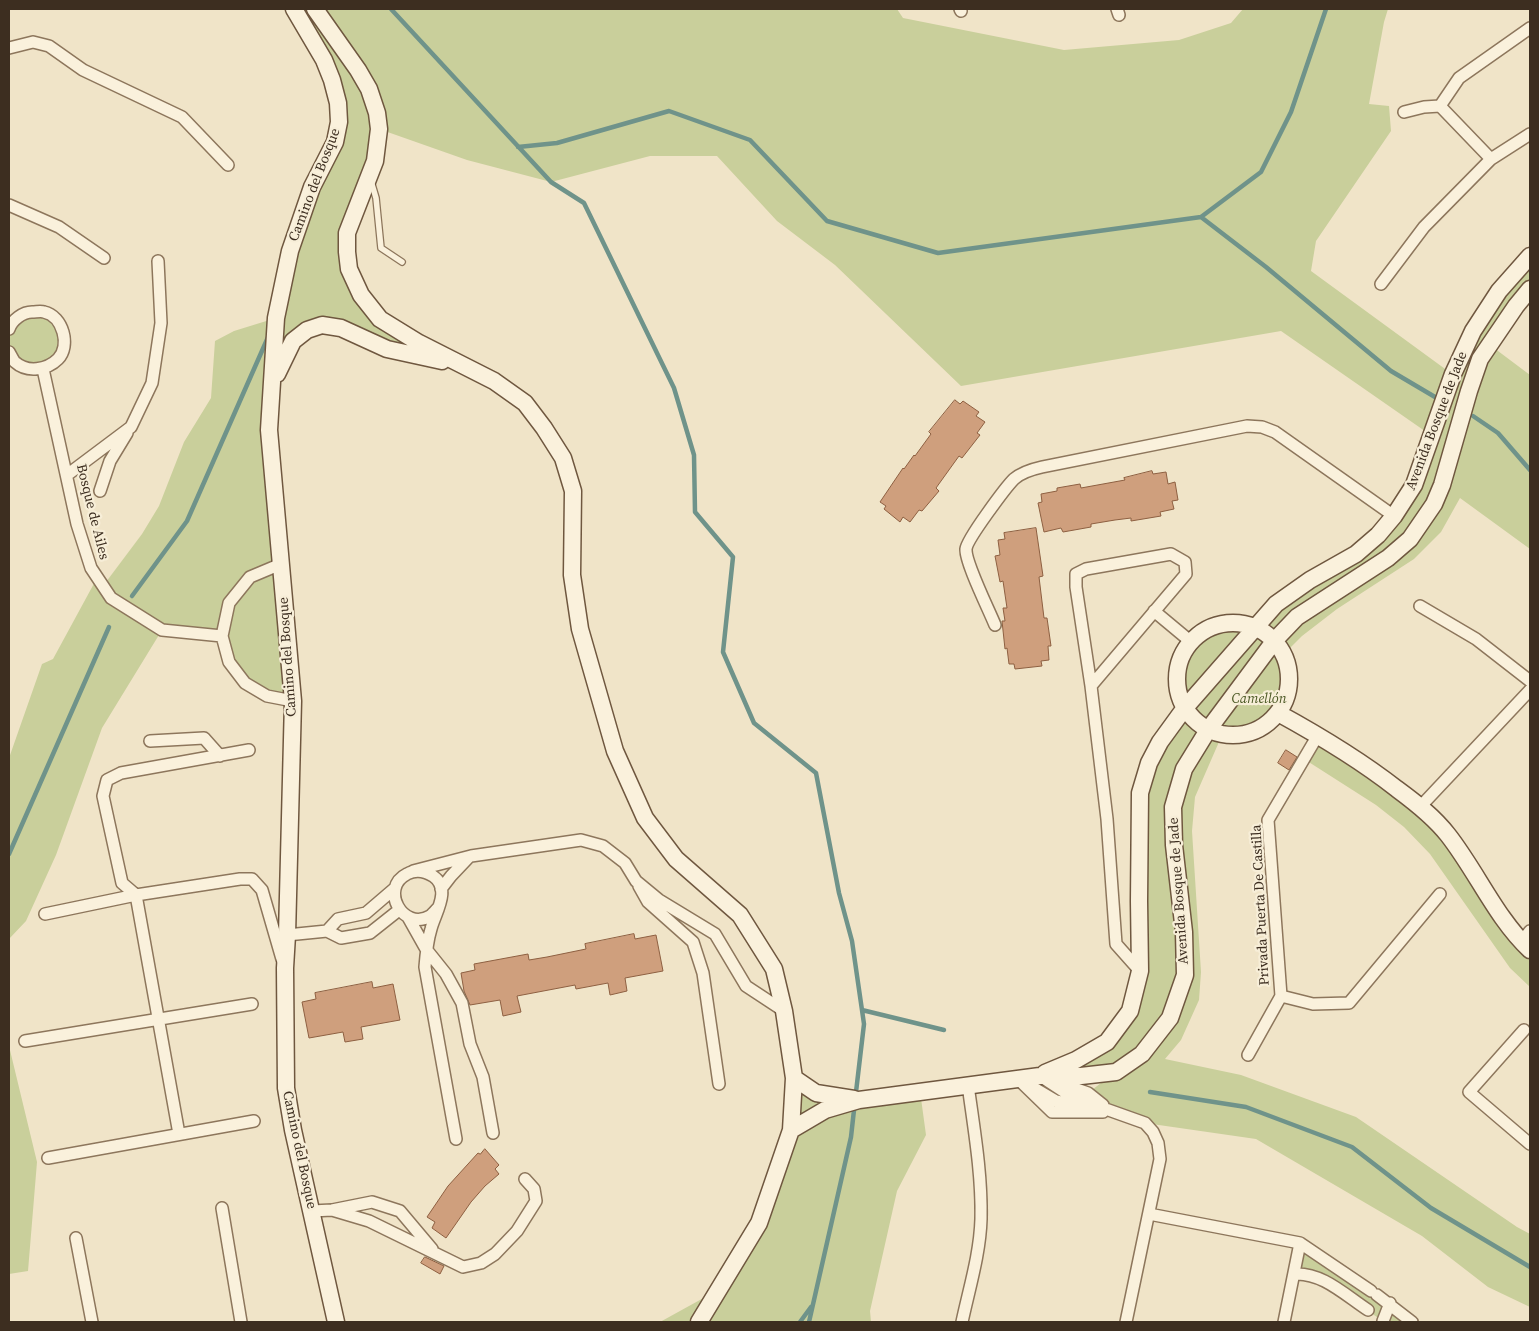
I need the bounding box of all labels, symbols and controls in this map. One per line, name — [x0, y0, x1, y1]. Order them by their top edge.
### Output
street label: Camino del Bosque — [286, 126, 344, 244]
street label: Avenida Bosque de Jade — [1403, 349, 1471, 493]
street label: Bosque de Ailes — [72, 462, 112, 562]
street label: Camino del Bosque — [275, 597, 301, 717]
park label: Camellón — [1231, 691, 1287, 707]
street label: Avenida Bosque de Jade — [1165, 817, 1193, 965]
street label: Privada Puerta De Castilla — [1248, 824, 1274, 986]
street label: Camino del Bosque — [278, 1090, 320, 1210]

